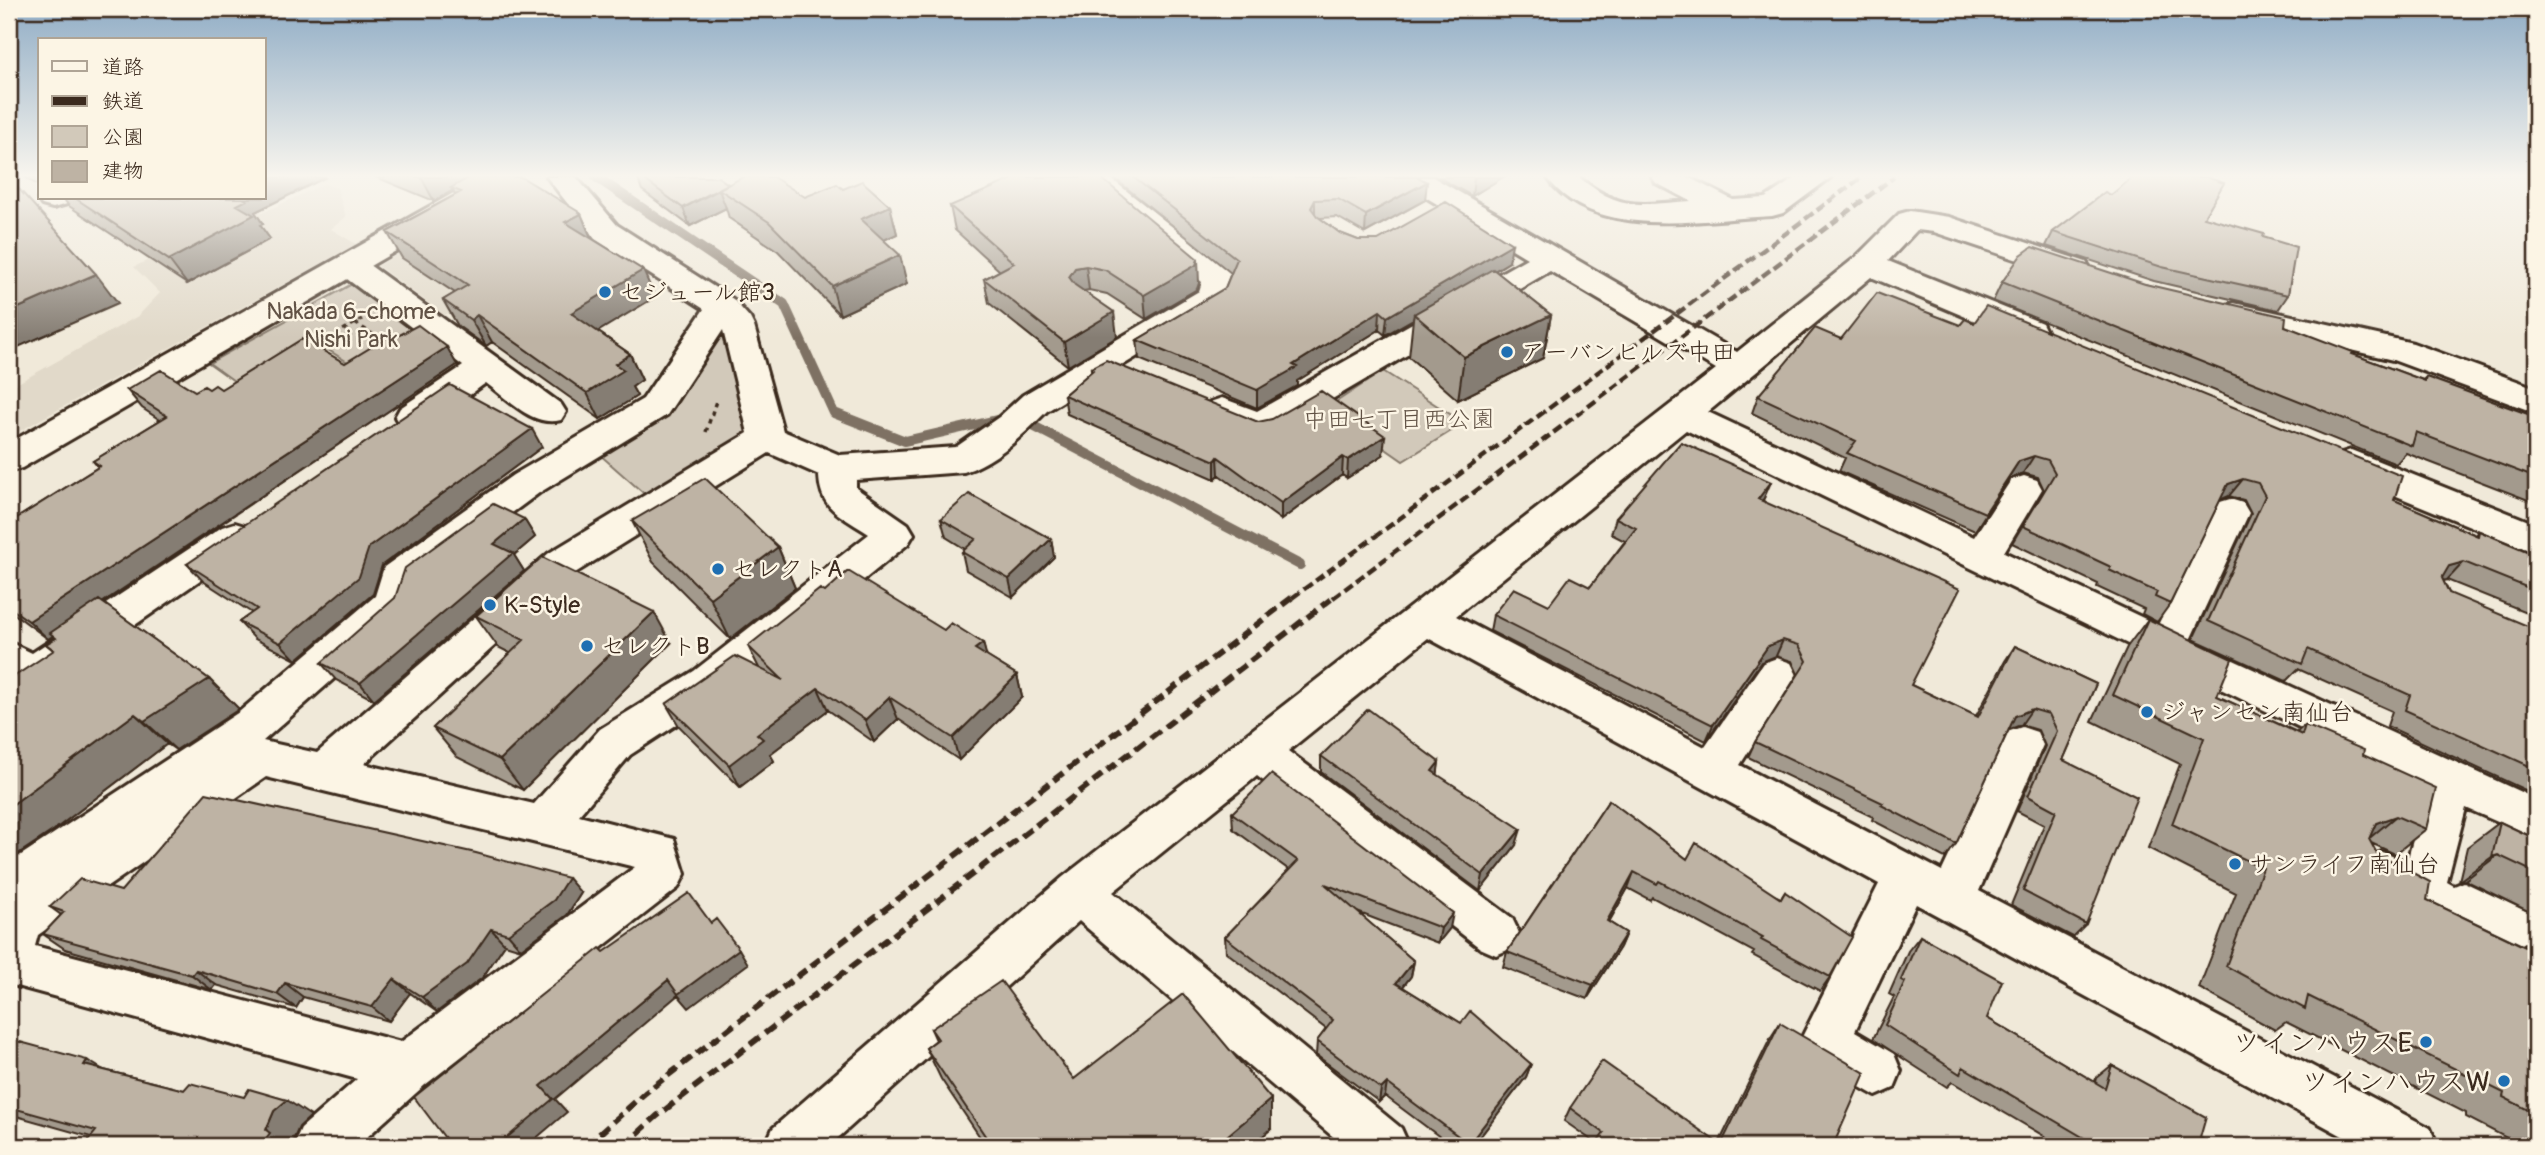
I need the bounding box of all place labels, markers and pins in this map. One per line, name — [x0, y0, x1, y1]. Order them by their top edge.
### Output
place label: セジュール館3 — [619, 278, 775, 307]
marker: セジュール館3 — [597, 284, 613, 300]
place label: アーバンヒルズ中田 — [1521, 338, 1736, 367]
marker: アーバンヒルズ中田 — [1499, 344, 1515, 360]
place label: セレクトA — [732, 555, 843, 584]
marker: セレクトA — [710, 561, 726, 577]
place label: K-Style — [504, 591, 580, 620]
marker: K-Style — [482, 597, 498, 613]
place label: セレクトB — [601, 632, 710, 661]
marker: セレクトB — [579, 638, 595, 654]
place label: ジャンセン南仙台 — [2161, 698, 2353, 727]
marker: ジャンセン南仙台 — [2139, 704, 2155, 720]
place label: サンライフ南仙台 — [2249, 850, 2440, 879]
marker: サンライフ南仙台 — [2227, 856, 2243, 872]
place label: ツインハウスE — [2232, 1026, 2412, 1061]
marker: ツインハウスE — [2418, 1034, 2434, 1050]
place label: ツインハウスW — [2301, 1065, 2490, 1100]
marker: ツインハウスW — [2496, 1073, 2512, 1089]

